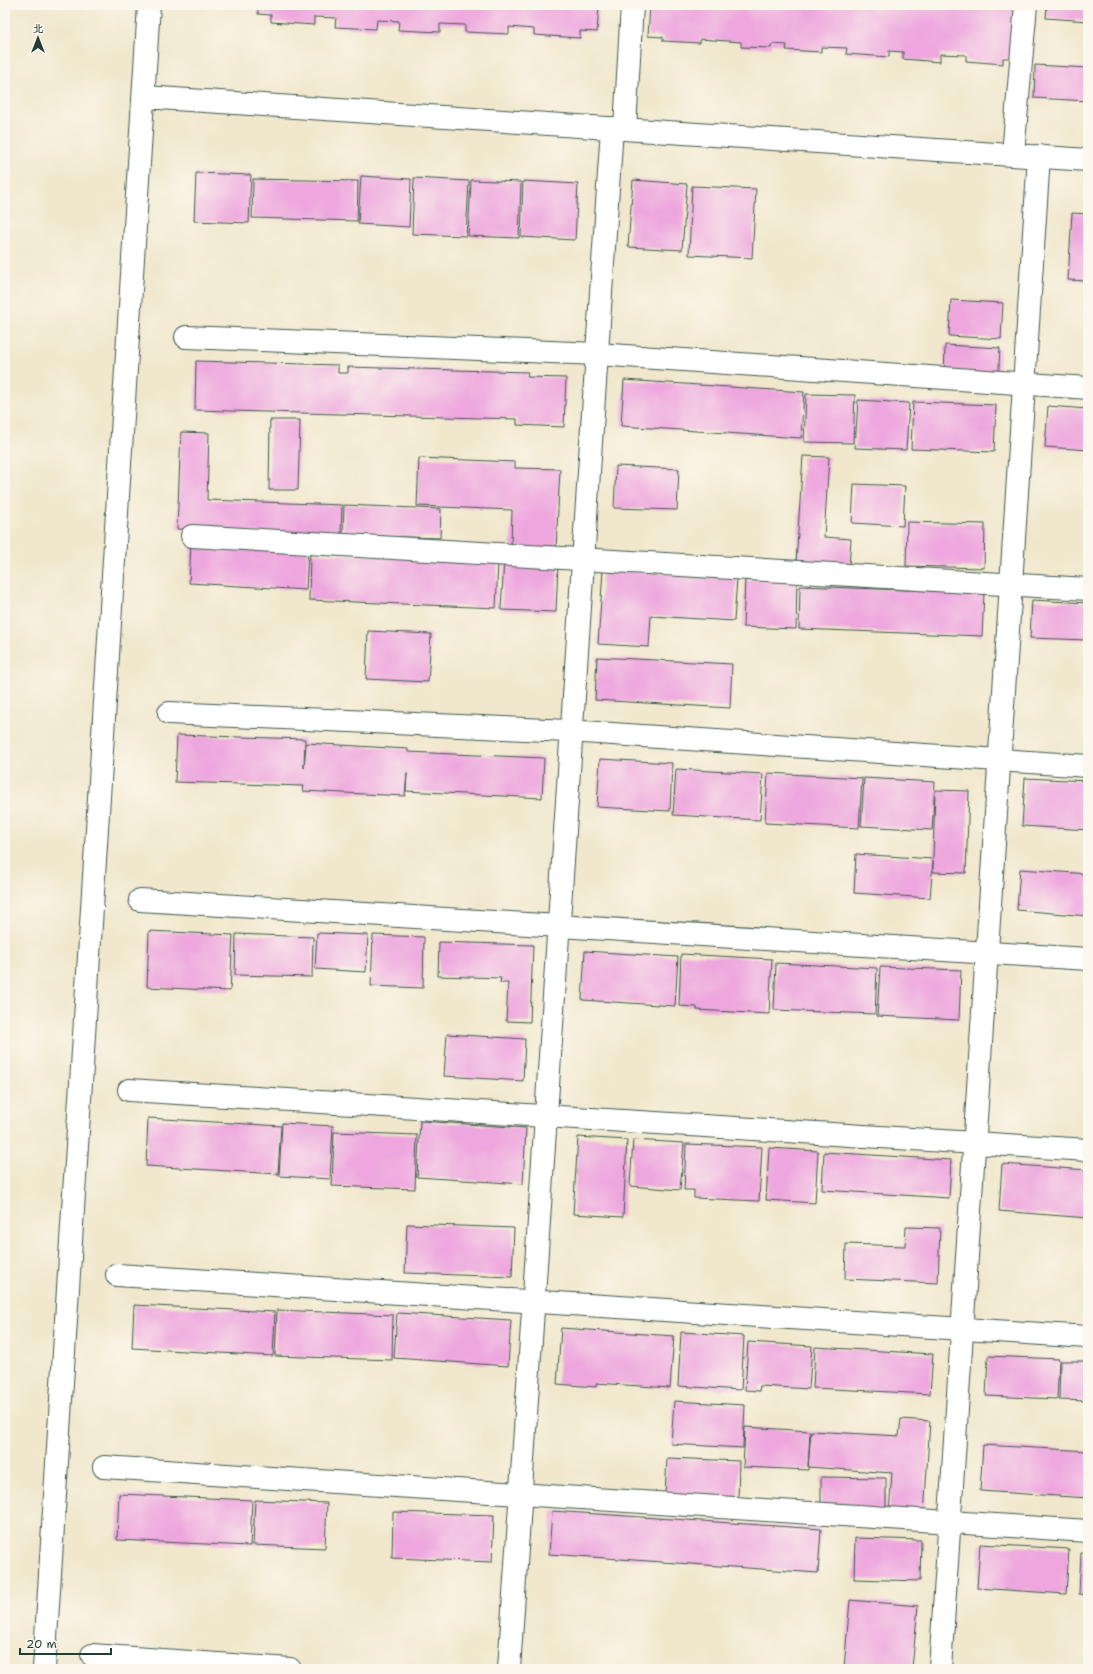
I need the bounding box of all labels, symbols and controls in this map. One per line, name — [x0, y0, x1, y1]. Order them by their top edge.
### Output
north arrow — [18, 18, 58, 58]
text: 北 — [33, 21, 44, 36]
scale bar — [20, 1630, 111, 1656]
text: 20 m — [26, 1636, 57, 1652]

